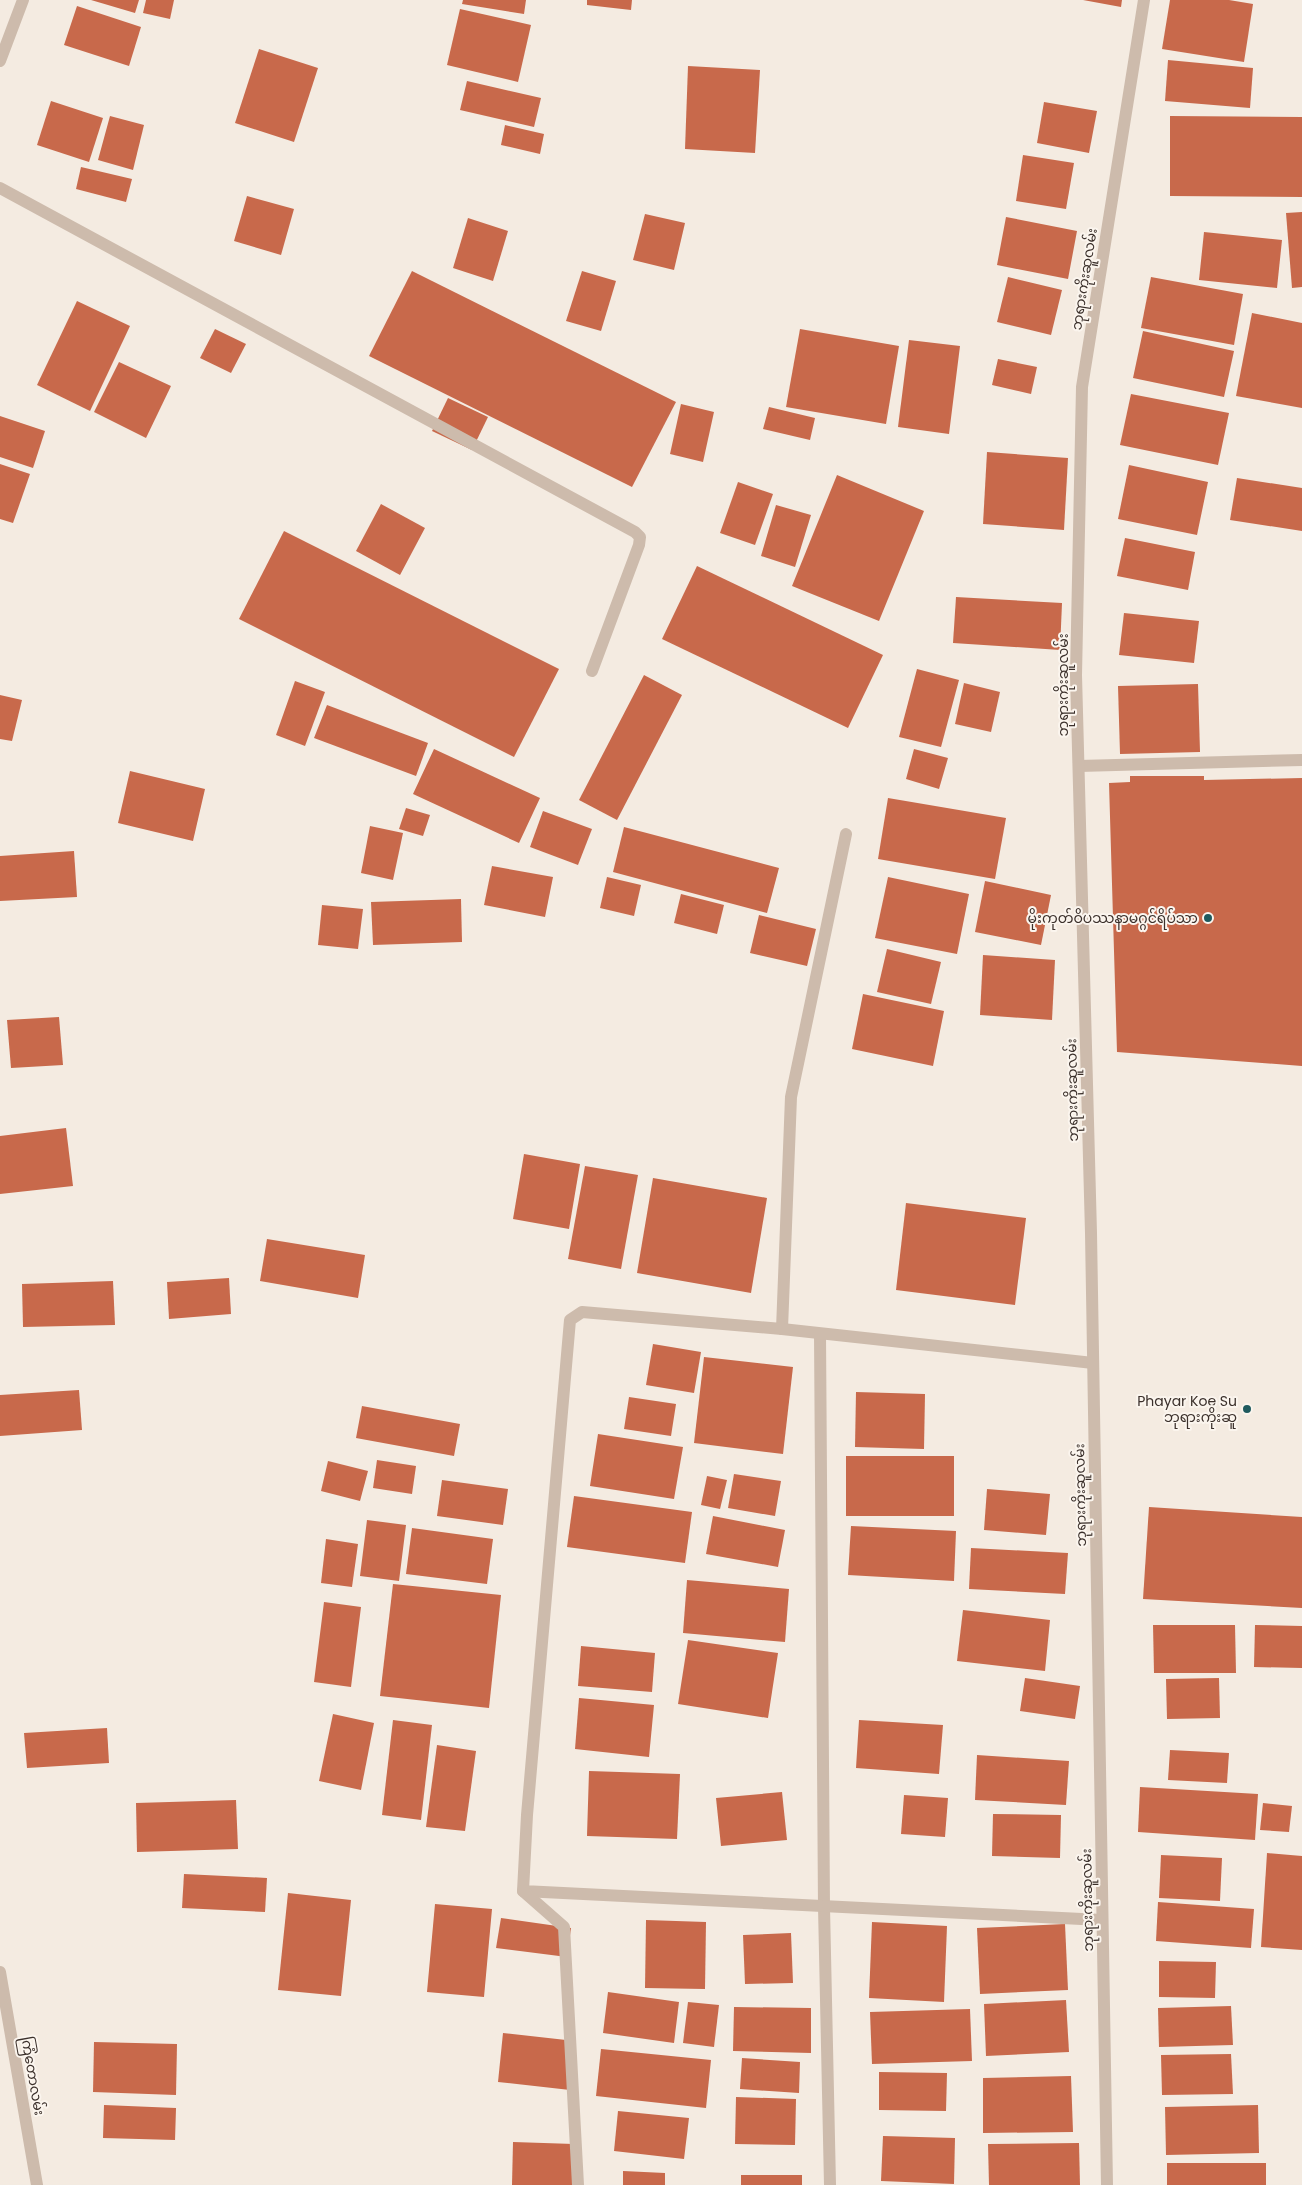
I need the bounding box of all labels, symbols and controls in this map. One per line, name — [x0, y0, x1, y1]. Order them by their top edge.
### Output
street label: ဘုရားကိုးဆူလမ်း — [1066, 227, 1104, 332]
street label: ဘုရားကိုးဆူလမ်း — [1053, 633, 1075, 737]
place label: မိုးကုတ်ဝိပဿနာမဂ္ဂင်ရိပ်သာ — [1028, 908, 1198, 931]
marker: မိုးကုတ်ဝိပဿနာမဂ္ဂင်ရိပ်သာ — [1202, 912, 1214, 924]
street label: ဘုရားကိုးဆူလမ်း — [1061, 1038, 1085, 1142]
place label: Phayar Koe Su ဘုရားကိုးဆူ — [1137, 1391, 1237, 1429]
marker: Phayar Koe Su ဘုရားကိုးဆူ — [1241, 1403, 1253, 1415]
street label: ဘုရားကိုးဆူလမ်း — [1069, 1443, 1093, 1547]
street label: ဘုရားကိုးဆူလမ်း — [1076, 1848, 1100, 1952]
street label: ကြံတောလမ်း — [14, 2035, 50, 2117]

